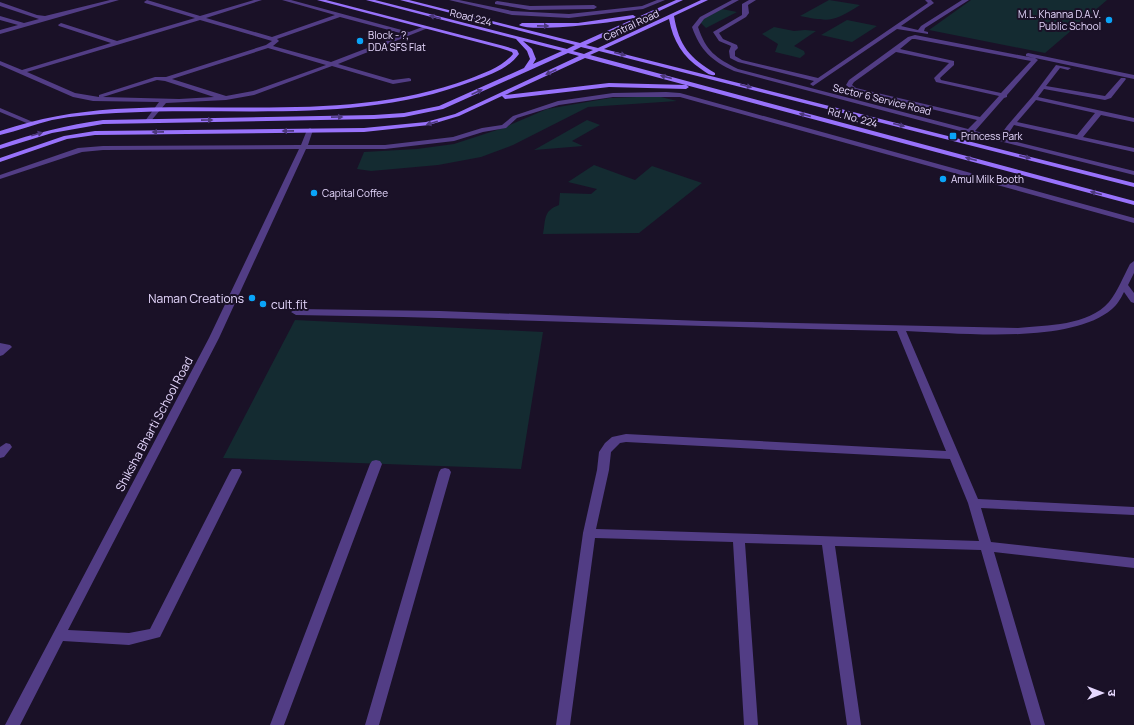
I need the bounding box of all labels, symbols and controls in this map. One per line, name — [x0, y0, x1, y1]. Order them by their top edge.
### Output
street label: Road 224 — [449, 5, 494, 29]
street label: Central Road — [601, 6, 661, 44]
place label: M.L. Khanna D.A.V. Public School — [1018, 7, 1101, 33]
one-way arrow — [428, 13, 441, 19]
marker: M.L. Khanna D.A.V. Public School — [1104, 15, 1114, 25]
one-way arrow — [537, 22, 549, 29]
place label: Block - ?, DDA SFS Flat — [368, 28, 426, 54]
marker: Block - ?, DDA SFS Flat — [355, 36, 365, 46]
one-way arrow — [614, 52, 626, 58]
one-way arrow — [546, 69, 557, 75]
one-way arrow — [659, 74, 671, 80]
street label: Sector 6 Service Road — [831, 80, 933, 118]
one-way arrow — [740, 83, 752, 89]
one-way arrow — [472, 89, 483, 95]
street label: Rd. No. 224 — [827, 104, 880, 130]
one-way arrow — [798, 111, 811, 117]
one-way arrow — [331, 114, 344, 120]
one-way arrow — [201, 117, 214, 123]
one-way arrow — [425, 120, 437, 126]
one-way arrow — [893, 122, 905, 128]
one-way arrow — [281, 128, 294, 134]
one-way arrow — [151, 129, 164, 135]
place label: Princess Park — [961, 129, 1024, 143]
one-way arrow — [31, 131, 43, 137]
marker: Princess Park — [948, 131, 958, 141]
one-way arrow — [1019, 154, 1031, 160]
one-way arrow — [965, 156, 977, 162]
place label: Amul Milk Booth — [951, 172, 1024, 186]
marker: Amul Milk Booth — [938, 174, 948, 184]
place label: Capital Coffee — [322, 186, 388, 200]
marker: Capital Coffee — [309, 188, 319, 198]
one-way arrow — [1090, 189, 1103, 195]
place label: Naman Creations — [148, 290, 244, 307]
marker: Naman Creations — [247, 293, 257, 303]
place label: cult.fit — [271, 296, 308, 313]
marker: cult.fit — [258, 299, 268, 309]
street label: Shiksha Bharti School Road — [111, 354, 197, 494]
north arrow — [1082, 673, 1122, 713]
text: उ — [1105, 690, 1120, 697]

